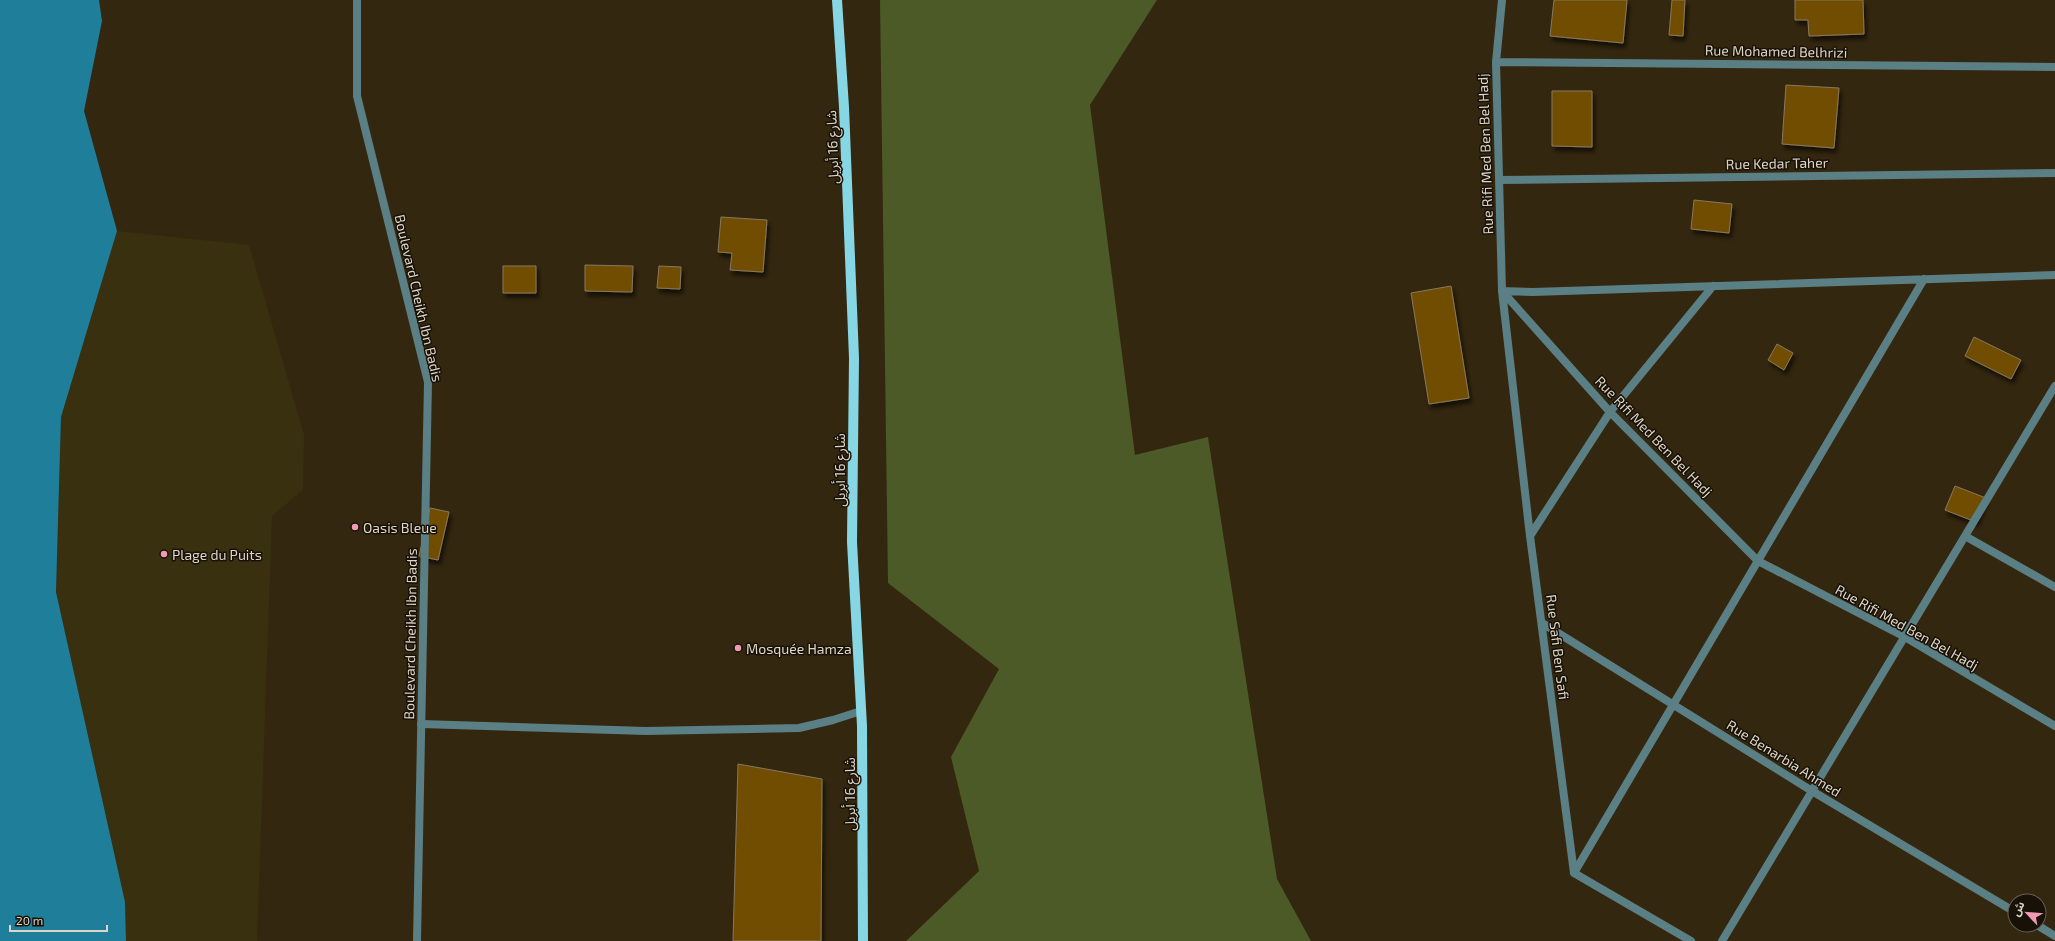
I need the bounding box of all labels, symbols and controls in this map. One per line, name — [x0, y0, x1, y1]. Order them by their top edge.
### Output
street label: Rue Mohamed Belhrizi — [1705, 41, 1847, 61]
street label: Rue Rifi Med Ben Bel Hadj — [1474, 73, 1496, 235]
street label: شارع 16 أبريل — [822, 110, 845, 184]
street label: Rue Kedar Taher — [1726, 154, 1829, 172]
street label: Boulevard Cheikh Ibn Badis — [391, 213, 447, 383]
street label: Rue Rifi Med Ben Bel Hadj — [1592, 372, 1716, 500]
street label: شارع 16 أبريل — [831, 433, 851, 507]
place label: Oasis Bleue — [363, 519, 437, 536]
marker: Oasis Bleue — [350, 522, 360, 532]
place label: Plage du Puits — [172, 546, 262, 563]
street label: Boulevard Cheikh Ibn Badis — [400, 548, 420, 720]
marker: Plage du Puits — [159, 549, 169, 559]
street label: Rue Rifi Med Ben Bel Hadj — [1832, 581, 1982, 673]
street label: Rue Safi Ben Safi — [1543, 593, 1573, 701]
place label: Mosquée Hamza — [746, 640, 852, 657]
marker: Mosquée Hamza — [733, 643, 743, 653]
street label: Rue Benarbia Ahmed — [1724, 716, 1844, 800]
street label: شارع 16 أبريل — [841, 757, 861, 831]
north arrow — [2007, 893, 2047, 933]
text: ش — [2008, 899, 2028, 918]
scale bar — [10, 907, 107, 933]
text: 20 m — [16, 913, 43, 927]

